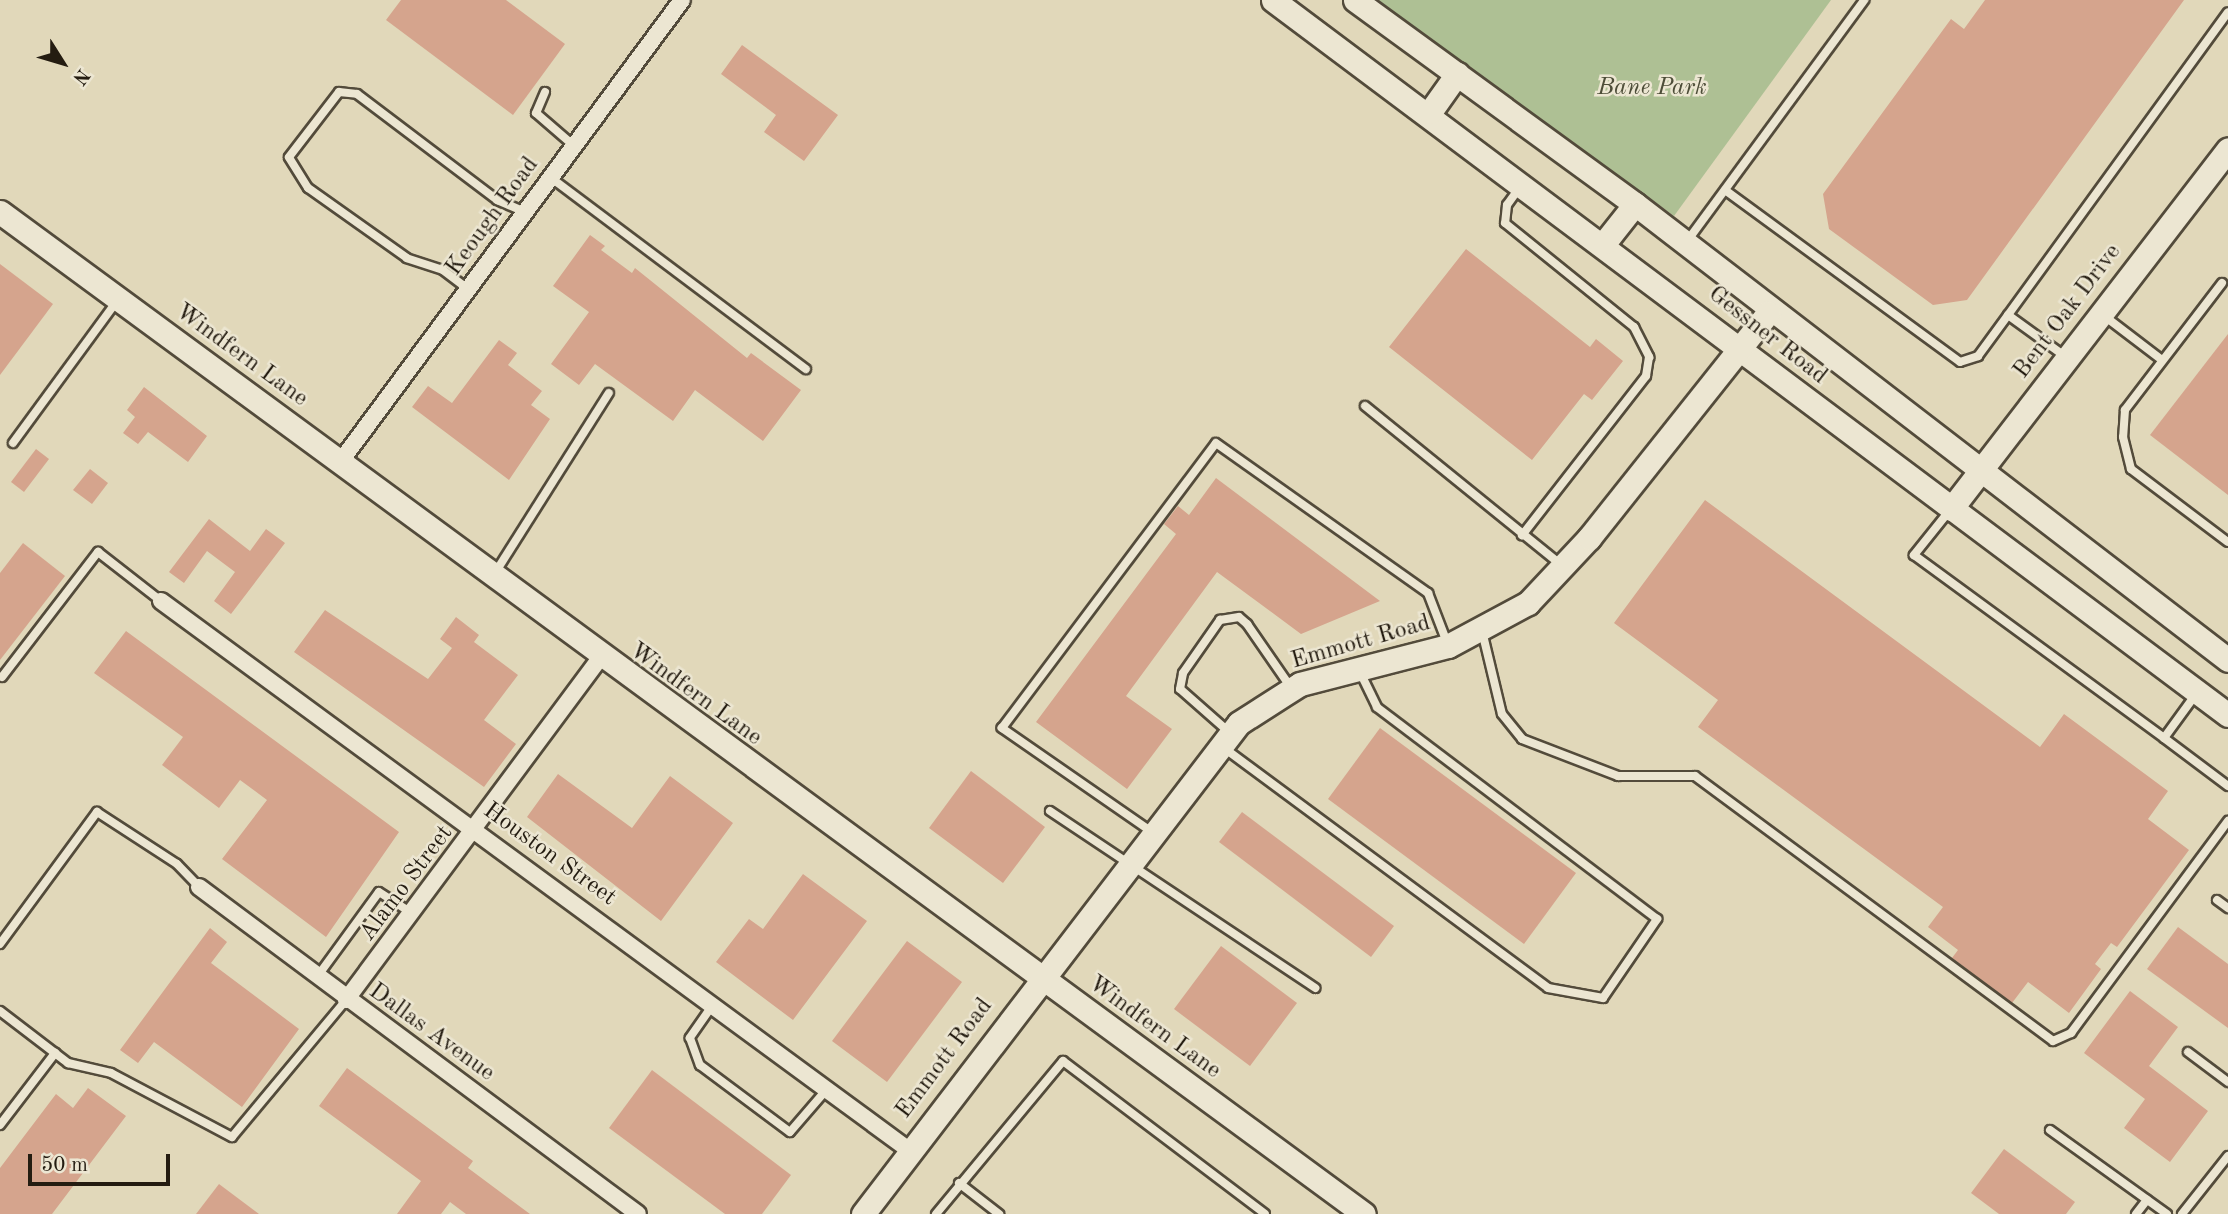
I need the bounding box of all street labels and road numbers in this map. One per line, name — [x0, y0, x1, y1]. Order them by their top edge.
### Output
street label: Keough Road — [440, 152, 546, 282]
street label: Bent Oak Drive — [2008, 239, 2128, 385]
street label: Gessner Road — [1702, 281, 1832, 391]
street label: Windfern Lane — [169, 298, 313, 414]
street label: Emmott Road — [1288, 609, 1434, 677]
street label: Windfern Lane — [623, 637, 767, 753]
street label: Houston Street — [477, 797, 621, 913]
street label: Alamo Street — [354, 820, 460, 948]
street label: Windfern Lane — [1082, 970, 1226, 1086]
street label: Dallas Avenue — [362, 978, 500, 1088]
street label: Emmott Road — [890, 993, 1000, 1125]

